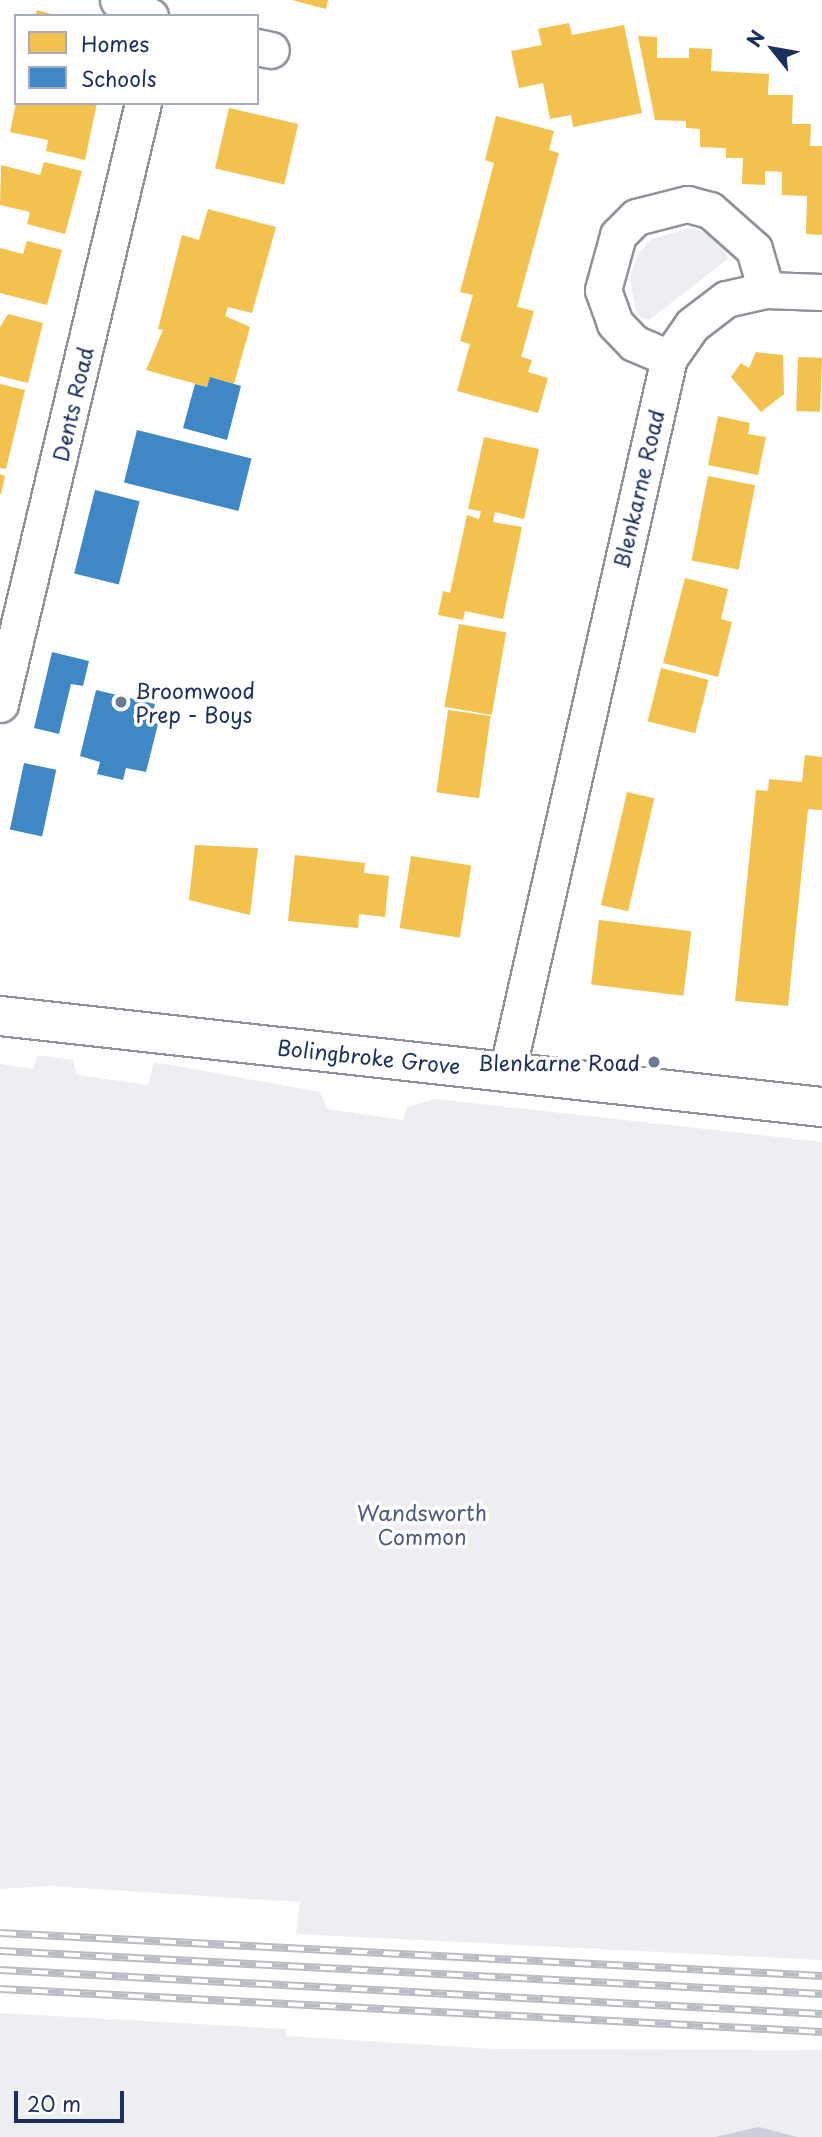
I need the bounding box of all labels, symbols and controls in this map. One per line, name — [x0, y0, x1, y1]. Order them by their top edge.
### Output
legend — [14, 14, 259, 105]
north arrow — [738, 14, 808, 84]
text: N — [739, 25, 771, 52]
text: Homes — [81, 27, 149, 59]
text: Schools — [81, 62, 157, 94]
street label: Dents Road — [47, 345, 97, 463]
street label: Blenkarne Road — [607, 407, 669, 571]
place label: Broomwood Prep - Boys — [135, 677, 255, 727]
marker: Broomwood Prep - Boys — [113, 694, 129, 710]
street label: Bolingbroke Grove — [275, 1034, 463, 1078]
place label: Blenkarne Road — [478, 1049, 640, 1075]
marker: Blenkarne Road — [646, 1054, 662, 1070]
park label: Wandsworth Common — [357, 1499, 487, 1549]
scale bar — [18, 2078, 128, 2122]
text: 20 m — [27, 2087, 81, 2119]

